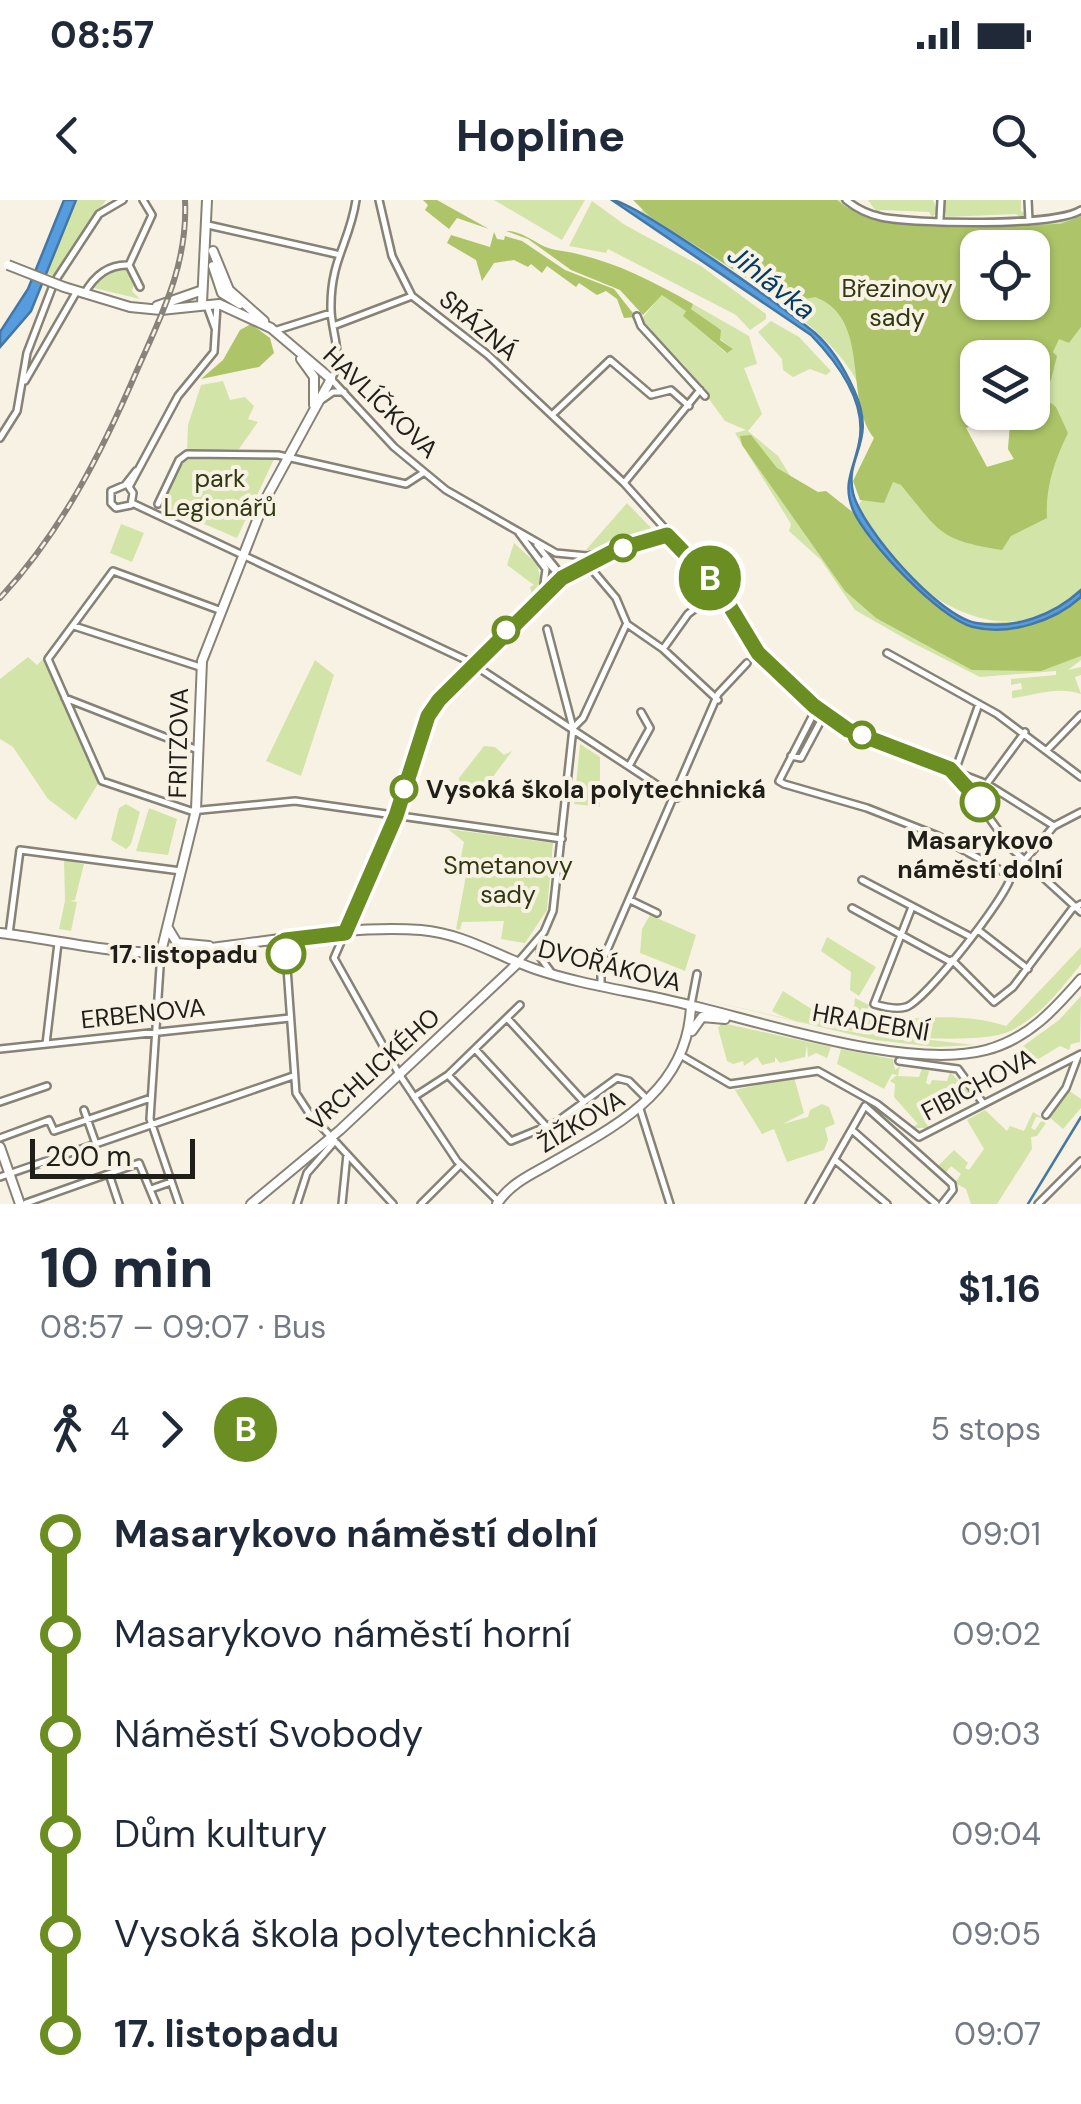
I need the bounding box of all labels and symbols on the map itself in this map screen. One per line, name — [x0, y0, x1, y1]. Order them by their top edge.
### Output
water label: Jihlávka — [720, 236, 823, 328]
park label: Březinovy sady — [841, 272, 953, 334]
street label: SRÁZNÁ — [432, 283, 525, 368]
street label: HAVLÍČKOVA — [316, 339, 445, 466]
park label: park Legionářů — [163, 462, 277, 524]
unlabelled marker — [610, 535, 636, 561]
line badge: B — [678, 546, 742, 610]
unlabelled marker — [493, 617, 519, 643]
street label: FRITZOVA — [161, 687, 196, 799]
unlabelled marker — [849, 722, 875, 748]
place label: Vysoká škola polytechnická — [426, 773, 766, 806]
marker: Vysoká škola polytechnická — [391, 776, 417, 802]
marker: Masarykovo náměstí dolní — [961, 783, 999, 821]
place label: Masarykovo náměstí dolní — [897, 824, 1063, 886]
park label: Smetanovy sady — [443, 849, 573, 911]
street label: DVOŘÁKOVA — [535, 932, 685, 999]
marker: 17. listopadu — [267, 935, 305, 973]
place label: 17. listopadu — [110, 938, 258, 971]
street label: ERBENOVA — [79, 991, 207, 1036]
street label: HRADEBNÍ — [810, 996, 932, 1049]
street label: VRCHLICKÉHO — [300, 1001, 447, 1138]
street label: FIBICHOVA — [915, 1041, 1041, 1128]
street label: ŽIŽKOVA — [532, 1083, 631, 1160]
scale bar — [30, 1134, 195, 1178]

